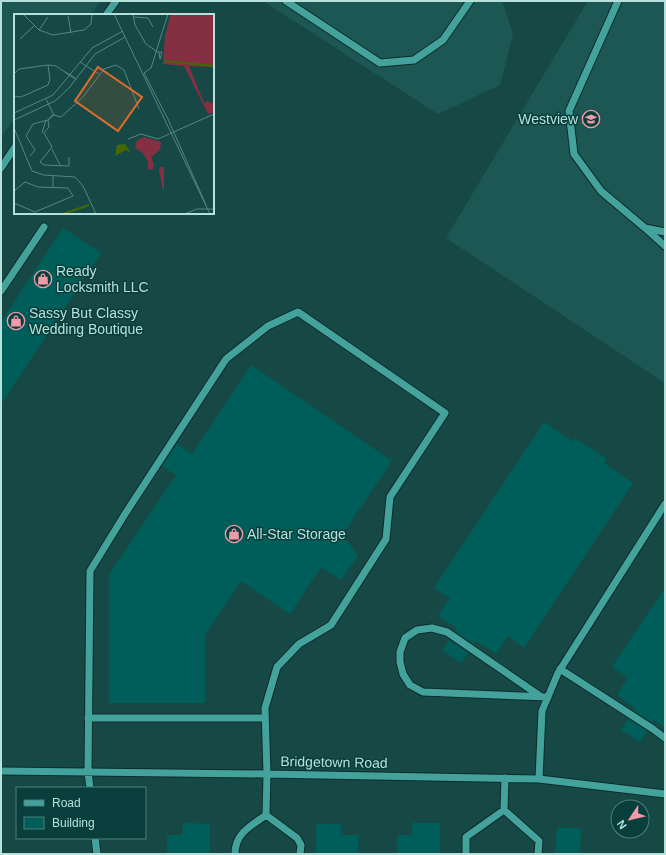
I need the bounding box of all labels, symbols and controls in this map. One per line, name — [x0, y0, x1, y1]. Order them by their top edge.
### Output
inset map — [14, 14, 214, 214]
school or university icon: Westview — [581, 109, 601, 129]
place label: Westview — [518, 111, 579, 127]
place label: Ready Locksmith LLC — [56, 263, 149, 295]
shop icon: Ready Locksmith LLC — [33, 269, 53, 289]
place label: Sassy But Classy Wedding Boutique — [29, 305, 143, 337]
shop icon: Sassy But Classy Wedding Boutique — [6, 311, 26, 331]
shop icon: All-Star Storage — [224, 524, 244, 544]
place label: All-Star Storage — [247, 526, 346, 542]
street label: Bridgetown Road — [280, 753, 388, 771]
legend — [16, 787, 146, 839]
text: Road — [52, 796, 81, 810]
north arrow — [610, 799, 650, 839]
text: Building — [52, 816, 95, 830]
text: N — [615, 818, 629, 831]

